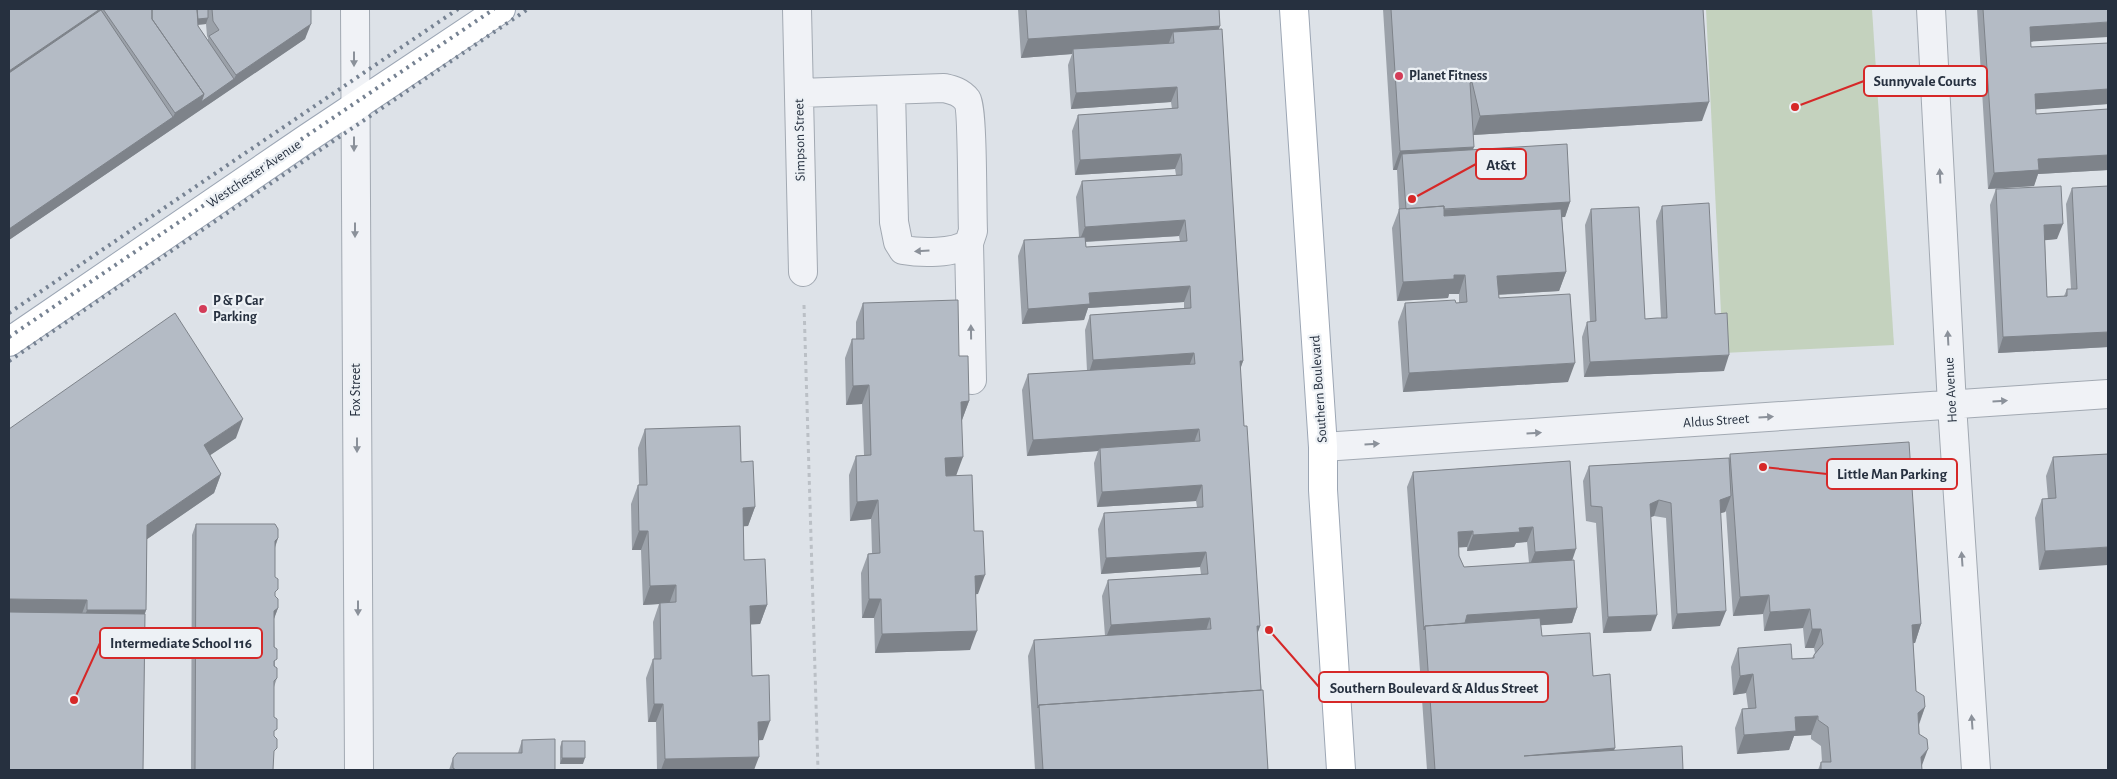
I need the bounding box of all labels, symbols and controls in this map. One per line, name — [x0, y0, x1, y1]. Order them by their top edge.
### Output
one-way arrow — [350, 51, 358, 67]
callout: Sunnyvale Courts — [1864, 66, 1987, 96]
place label: Planet Fitness — [1409, 69, 1487, 83]
marker: Planet Fitness — [1393, 70, 1405, 82]
text: Sunnyvale Courts — [1873, 74, 1977, 89]
street label: Simpson Street — [792, 98, 808, 181]
one-way arrow — [350, 136, 358, 152]
street label: Westchester Avenue — [204, 137, 304, 211]
callout: At&t — [1476, 149, 1526, 179]
text: At&t — [1486, 158, 1516, 173]
one-way arrow — [1935, 168, 1943, 184]
one-way arrow — [351, 222, 359, 238]
one-way arrow — [914, 248, 930, 256]
place label: P & P Car Parking — [213, 294, 264, 324]
marker: P & P Car Parking — [197, 303, 209, 315]
one-way arrow — [967, 323, 975, 339]
one-way arrow — [1944, 330, 1952, 346]
street label: Southern Boulevard — [1308, 335, 1330, 443]
street label: Hoe Avenue — [1942, 357, 1960, 423]
street label: Fox Street — [349, 363, 363, 417]
one-way arrow — [1993, 397, 2009, 405]
street label: Aldus Street — [1682, 412, 1750, 430]
one-way arrow — [1758, 413, 1774, 421]
one-way arrow — [1526, 429, 1542, 437]
one-way arrow — [353, 437, 361, 453]
one-way arrow — [1364, 440, 1380, 448]
callout: Little Man Parking — [1827, 459, 1957, 489]
text: Little Man Parking — [1837, 467, 1947, 482]
one-way arrow — [1957, 551, 1965, 567]
one-way arrow — [354, 600, 362, 616]
callout: Intermediate School 116 — [100, 628, 262, 658]
text: Intermediate School 116 — [110, 636, 252, 651]
callout: Southern Boulevard & Aldus Street — [1319, 672, 1548, 702]
text: Southern Boulevard & Aldus Street — [1330, 681, 1538, 696]
one-way arrow — [1968, 713, 1976, 729]

